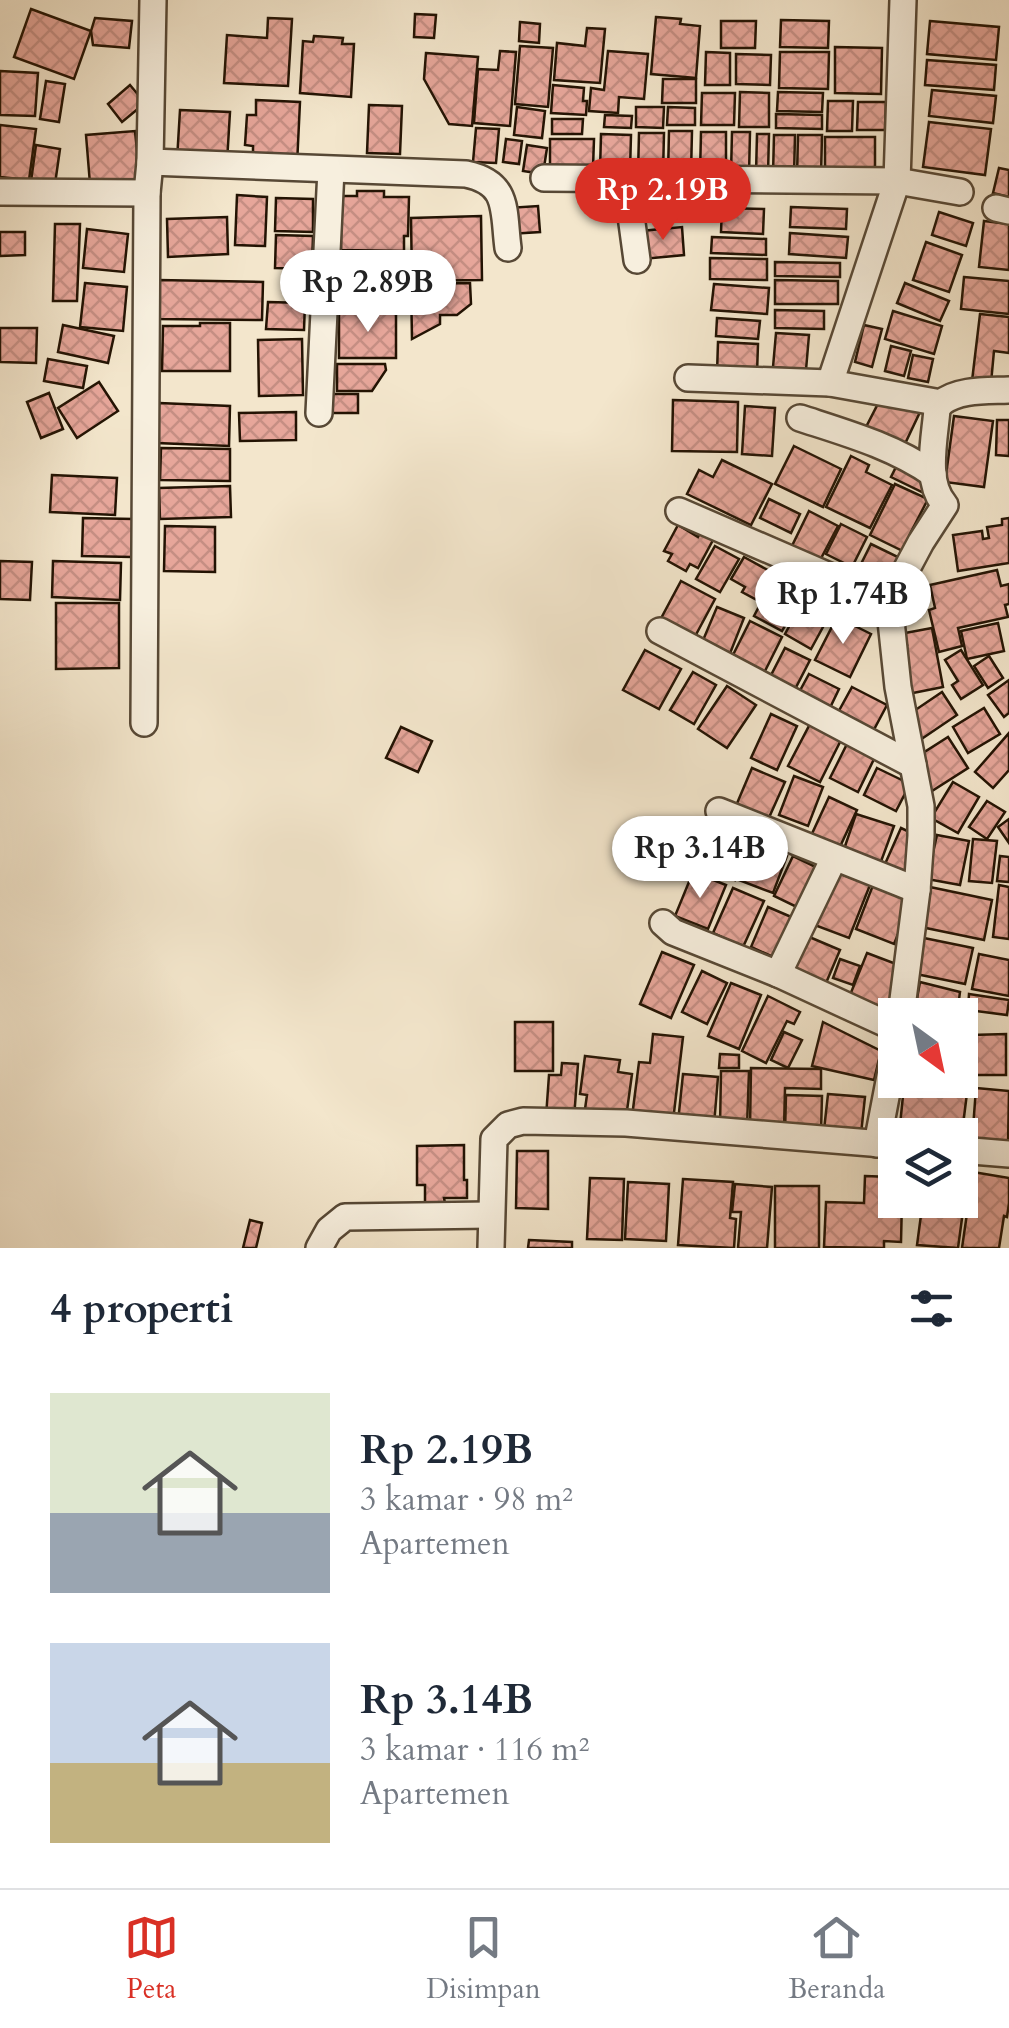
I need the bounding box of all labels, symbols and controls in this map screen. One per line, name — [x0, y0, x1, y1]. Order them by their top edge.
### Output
pin: Rp 2.19B — [560, 158, 766, 243]
text: Rp 2.19B — [597, 168, 729, 212]
pin: Rp 2.89B — [265, 250, 471, 335]
text: Rp 2.89B — [302, 260, 434, 304]
pin: Rp 1.74B — [740, 562, 946, 647]
text: Rp 1.74B — [777, 572, 909, 616]
pin: Rp 3.14B — [597, 816, 803, 901]
text: Rp 3.14B — [634, 826, 766, 870]
north arrow — [878, 998, 978, 1098]
map controls — [878, 998, 978, 1218]
button: layers — [878, 1118, 978, 1218]
text: 4 properti — [50, 1280, 233, 1337]
icon: filters — [904, 1281, 959, 1336]
text: Rp 2.19B — [360, 1421, 533, 1478]
icon: home — [130, 1433, 250, 1553]
text: 3 kamar · 98 m² — [360, 1478, 573, 1522]
text: Apartemen — [360, 1522, 510, 1566]
text: Rp 3.14B — [360, 1671, 533, 1728]
icon: home — [130, 1683, 250, 1803]
text: 3 kamar · 116 m² — [360, 1728, 589, 1772]
text: Apartemen — [360, 1772, 510, 1816]
tab: Peta — [124, 1910, 179, 2008]
tab: Disimpan — [426, 1910, 541, 2008]
tab: Beranda — [788, 1910, 885, 2008]

